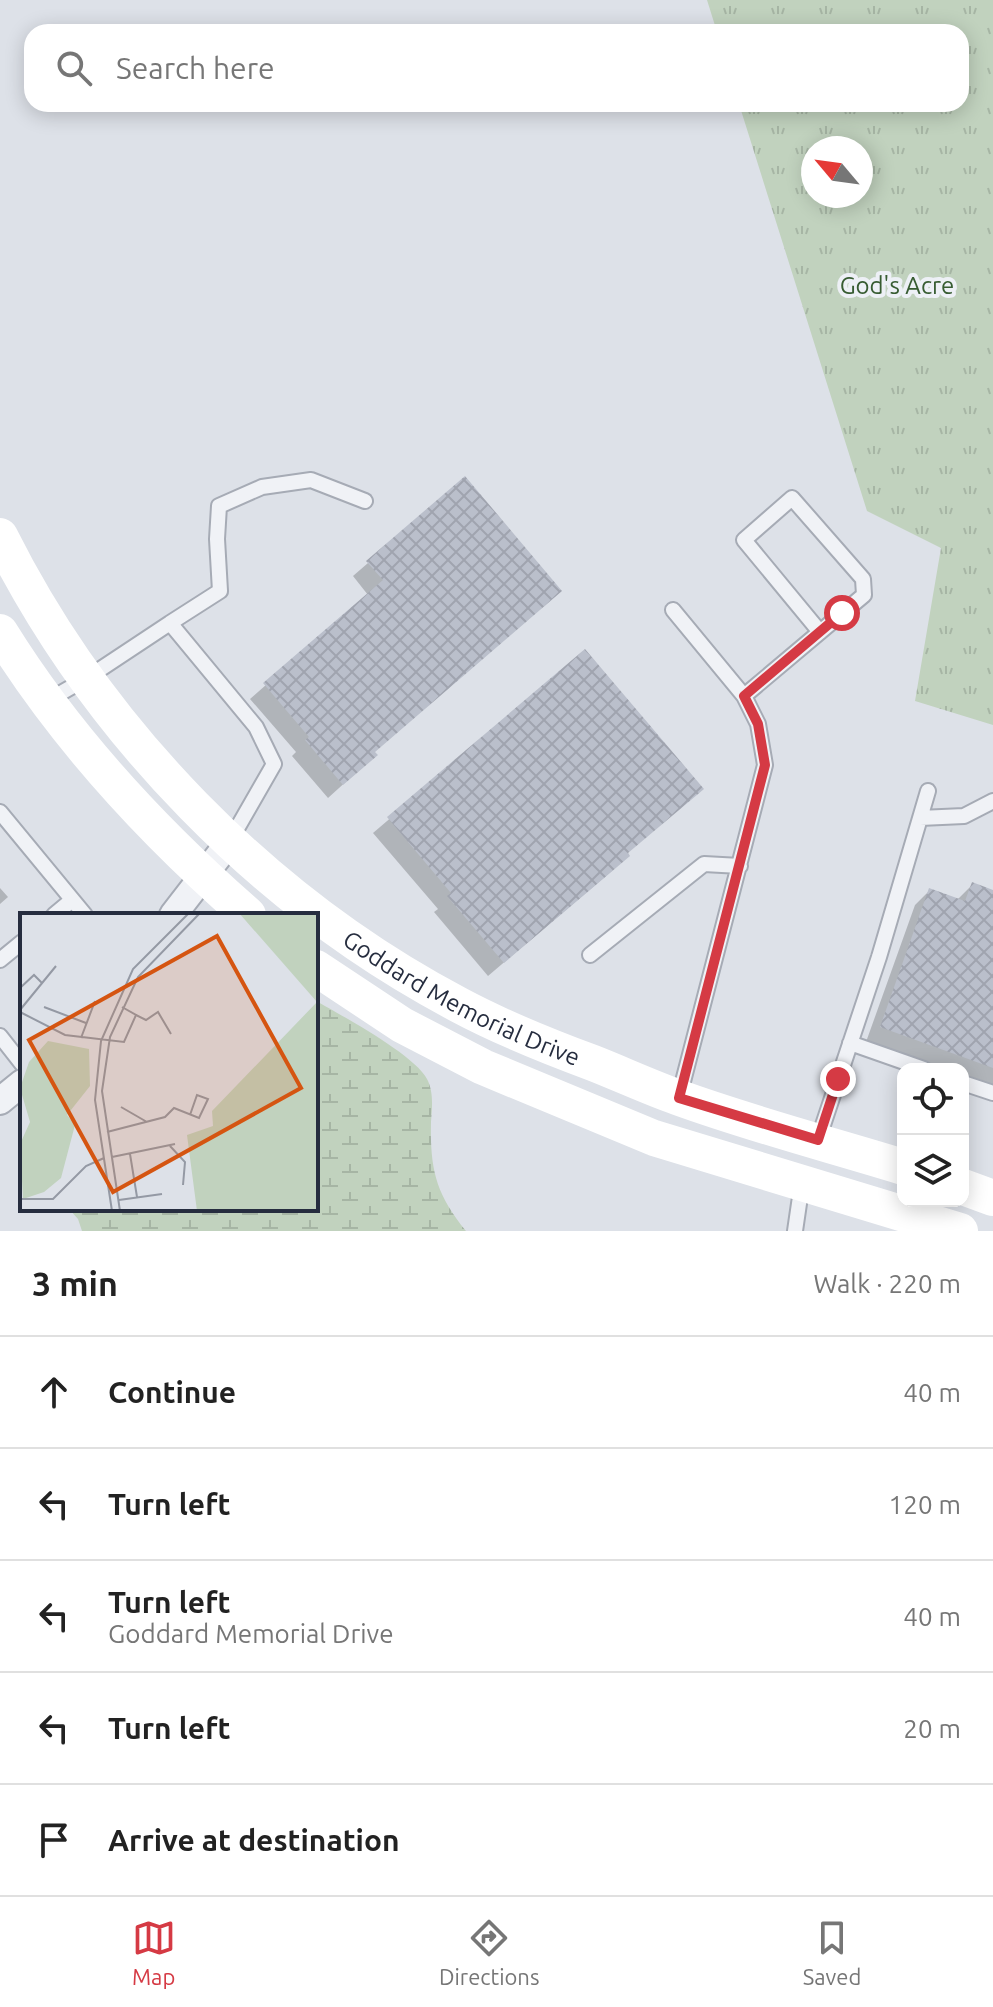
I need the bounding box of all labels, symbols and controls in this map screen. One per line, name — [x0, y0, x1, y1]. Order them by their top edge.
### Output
search box — [24, 24, 969, 112]
icon: search — [52, 46, 96, 90]
text: Search here — [116, 51, 275, 85]
north arrow — [801, 136, 873, 208]
park label: God's Acre — [840, 272, 954, 299]
route start — [824, 595, 860, 631]
inset map — [20, 913, 318, 1211]
street label: Goddard Memorial Drive — [338, 925, 584, 1070]
route end — [820, 1061, 856, 1097]
map controls — [897, 1063, 969, 1207]
button: locate — [897, 1063, 969, 1135]
button: layers — [897, 1135, 969, 1207]
text: 3 min — [32, 1264, 118, 1302]
text: Walk · 220 m — [813, 1269, 961, 1298]
icon: ahead — [32, 1370, 76, 1414]
text: Continue — [108, 1375, 236, 1409]
text: 40 m — [903, 1378, 961, 1407]
icon: left — [32, 1482, 76, 1526]
text: Turn left — [108, 1487, 230, 1521]
text: 120 m — [889, 1490, 961, 1519]
text: Turn left — [108, 1585, 230, 1619]
icon: left — [32, 1594, 76, 1638]
text: 40 m — [903, 1602, 961, 1631]
text: Goddard Memorial Drive — [108, 1619, 394, 1648]
icon: left — [32, 1706, 76, 1750]
text: Turn left — [108, 1711, 230, 1745]
text: 20 m — [903, 1714, 961, 1743]
icon: arrive — [32, 1818, 76, 1862]
text: Arrive at destination — [108, 1823, 400, 1857]
tab: Map — [132, 1916, 176, 1989]
tab: Directions — [439, 1916, 539, 1989]
tab: Saved — [803, 1916, 861, 1989]

